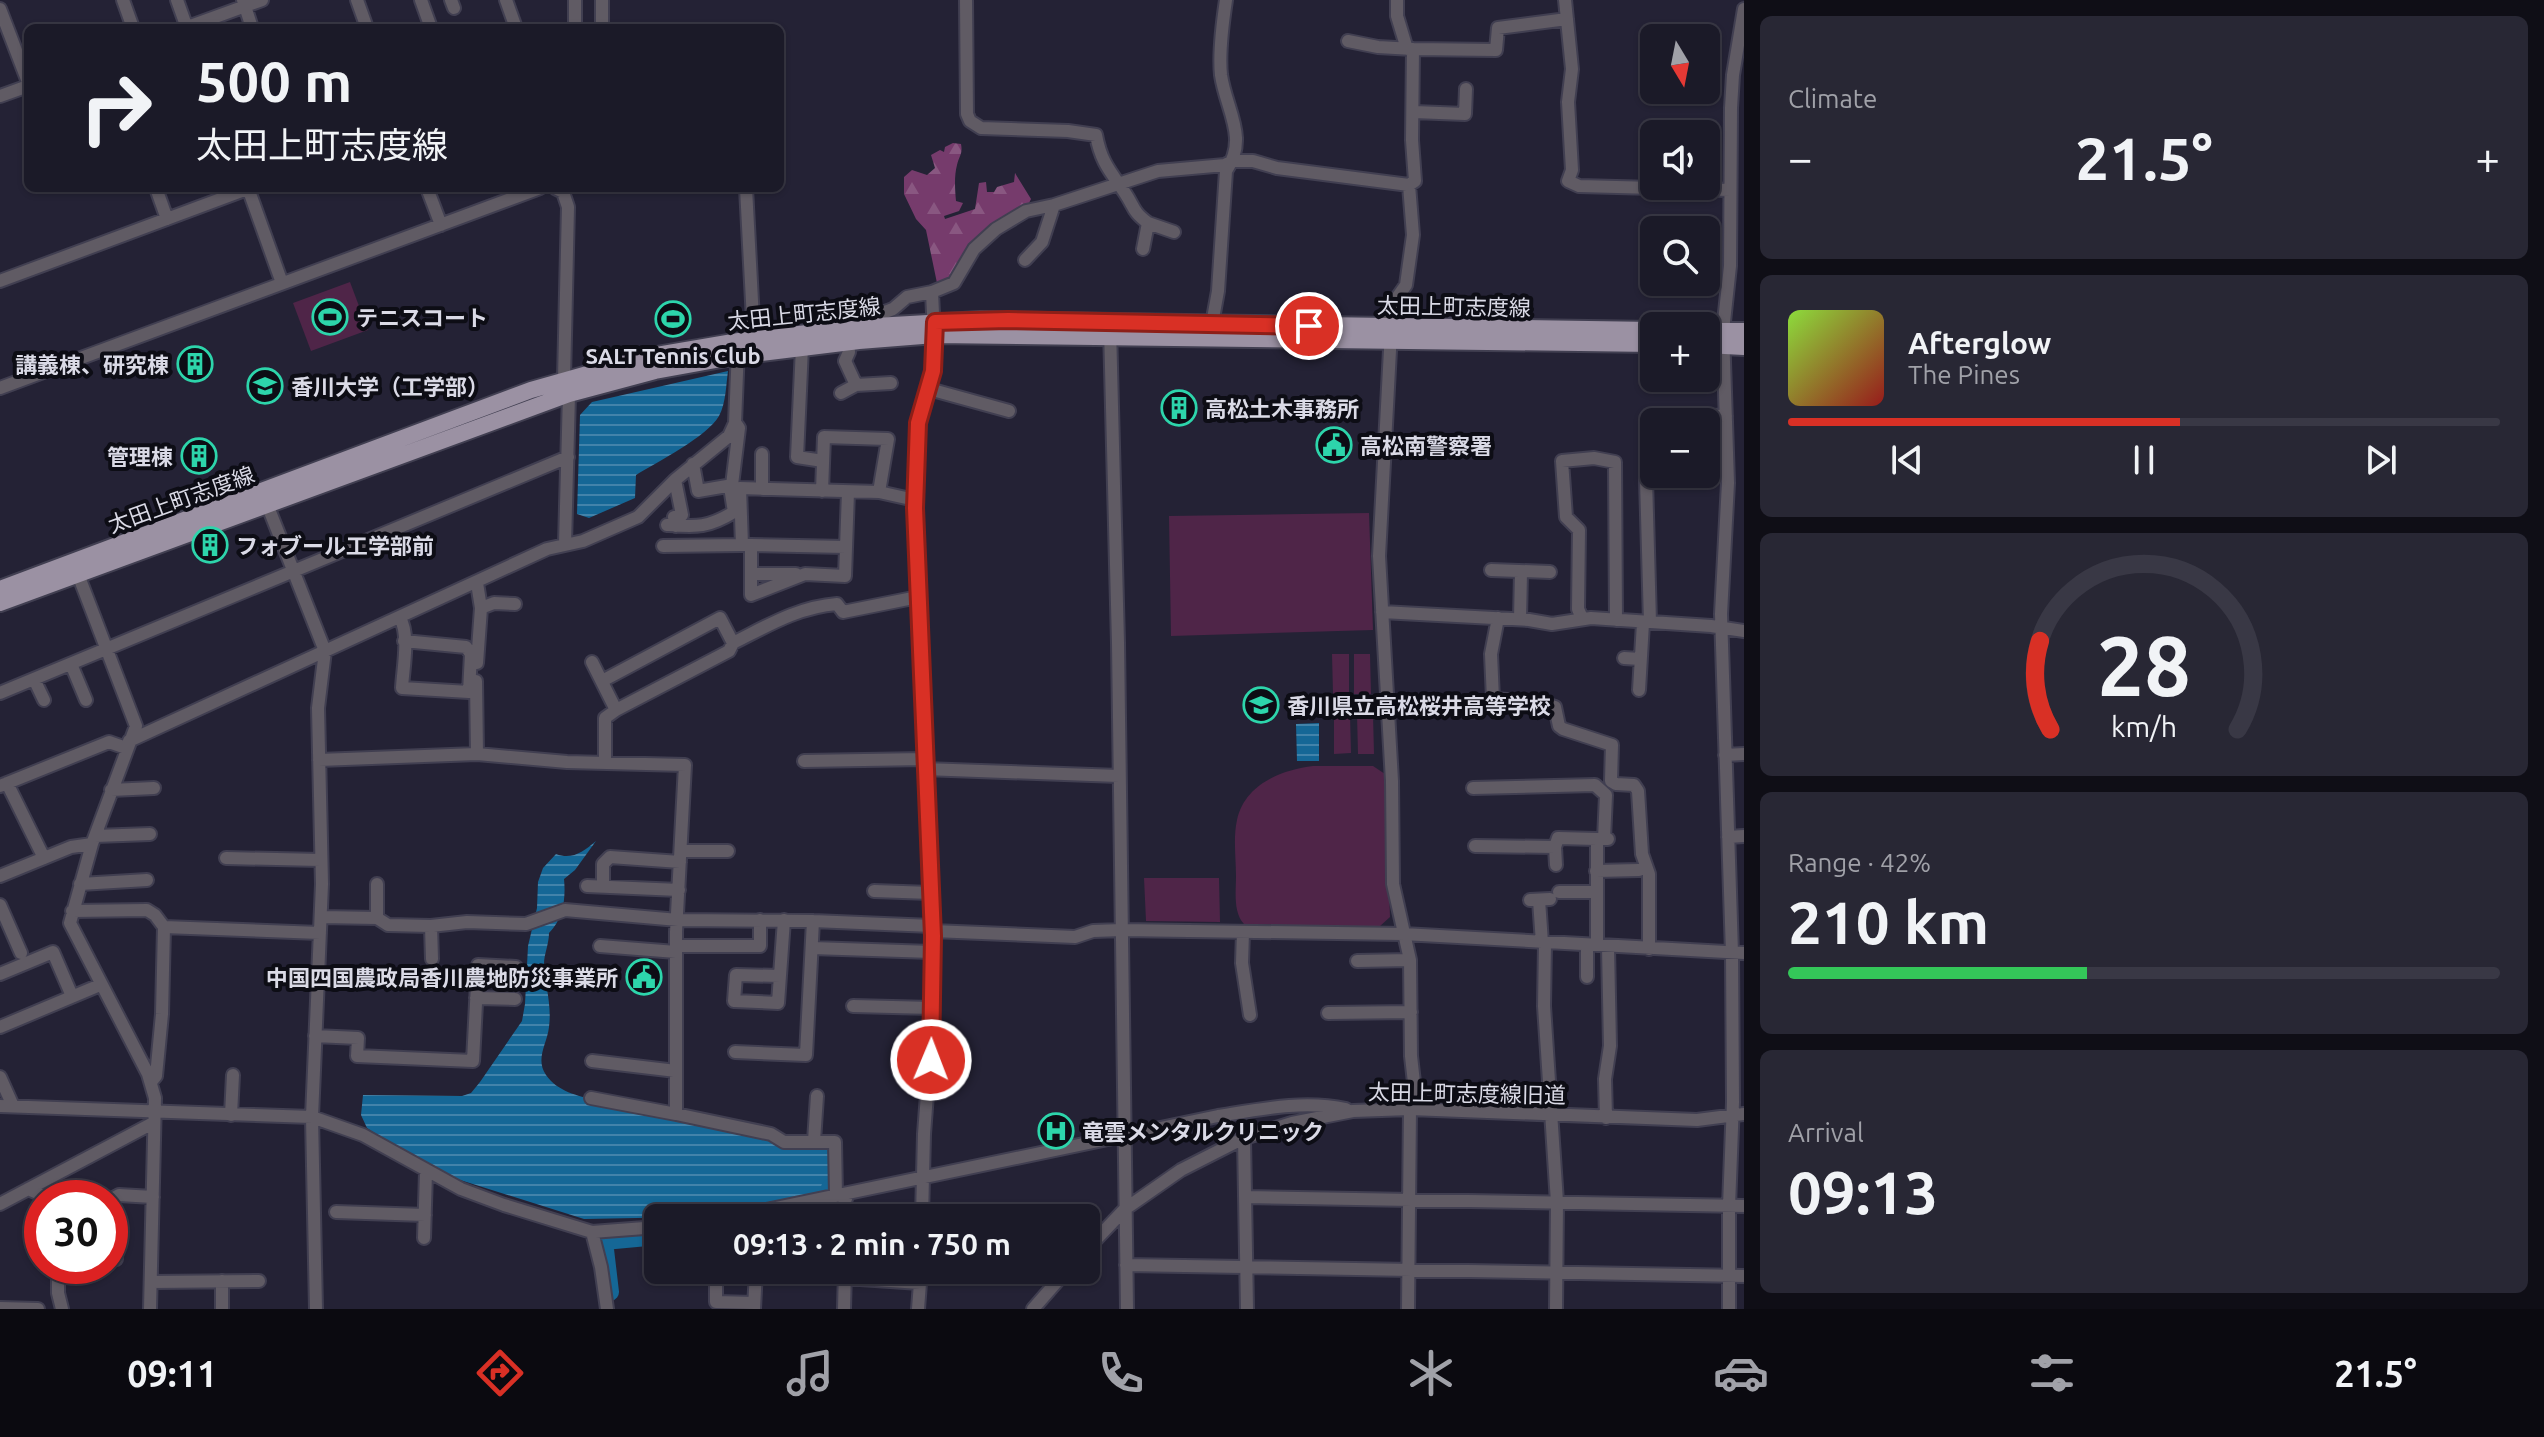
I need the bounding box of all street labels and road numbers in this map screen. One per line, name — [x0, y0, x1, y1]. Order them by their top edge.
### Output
street label: 太田上町志度線 — [1377, 292, 1531, 320]
street label: 太田上町志度線 — [726, 293, 882, 333]
street label: 太田上町志度線 — [104, 461, 258, 537]
street label: 太田上町志度線旧道 — [1368, 1079, 1566, 1107]

